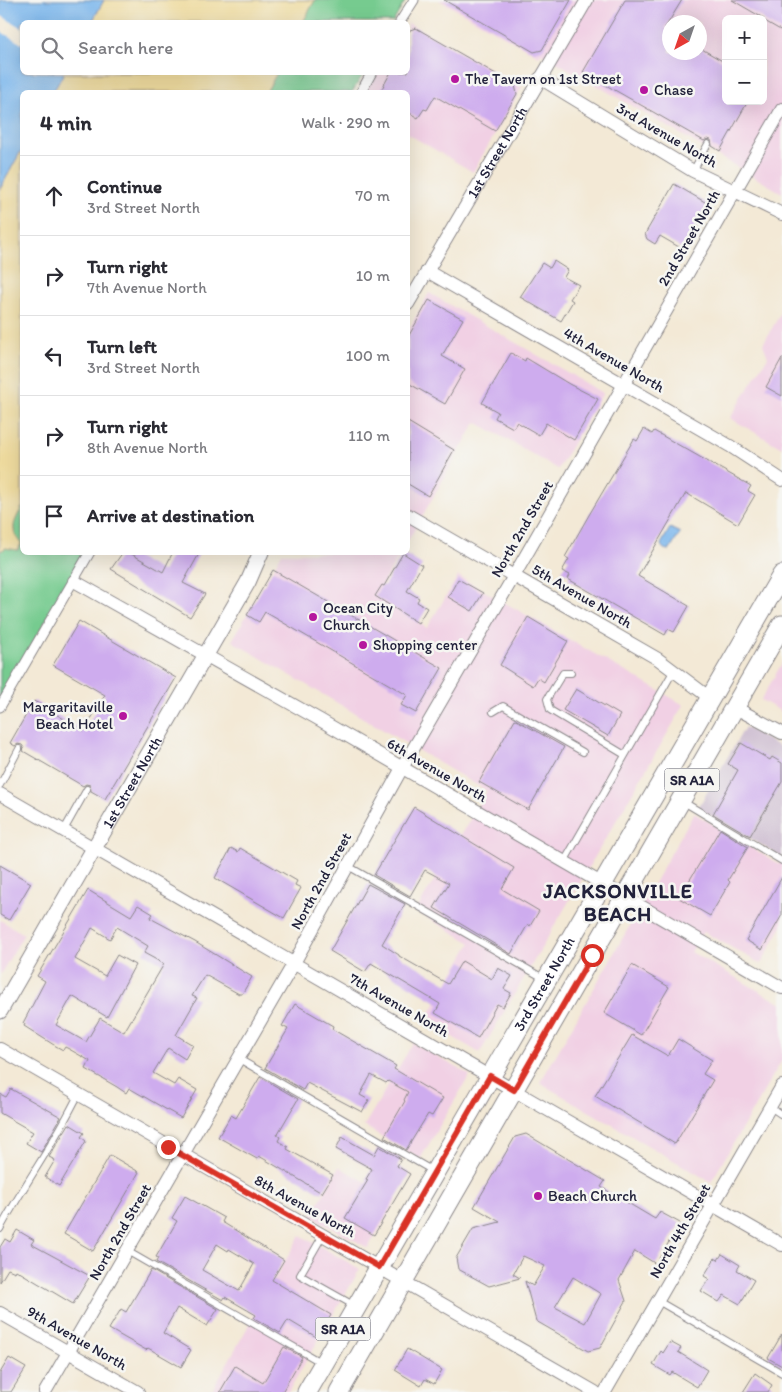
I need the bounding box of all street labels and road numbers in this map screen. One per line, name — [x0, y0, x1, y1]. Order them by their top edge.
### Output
street label: 3rd Avenue North — [613, 99, 721, 171]
street label: 1st Street North — [463, 103, 531, 201]
street label: 2nd Street North — [654, 186, 724, 289]
street label: 4th Avenue North — [560, 324, 668, 396]
street label: North 2nd Street — [487, 477, 557, 580]
street label: 5th Avenue North — [529, 560, 635, 632]
street label: 1st Street North — [99, 733, 166, 832]
street label: 6th Avenue North — [384, 734, 490, 806]
road number: SR A1A — [664, 768, 720, 792]
street label: North 2nd Street — [287, 829, 355, 933]
street label: 3rd Street North — [510, 933, 579, 1034]
street label: 7th Avenue North — [346, 969, 452, 1041]
street label: 8th Avenue North — [251, 1171, 359, 1241]
street label: North 2nd Street — [85, 1180, 155, 1283]
street label: North 4th Street — [646, 1180, 715, 1282]
street label: 9th Avenue North — [24, 1302, 130, 1374]
road number: SR A1A — [316, 1318, 370, 1340]

